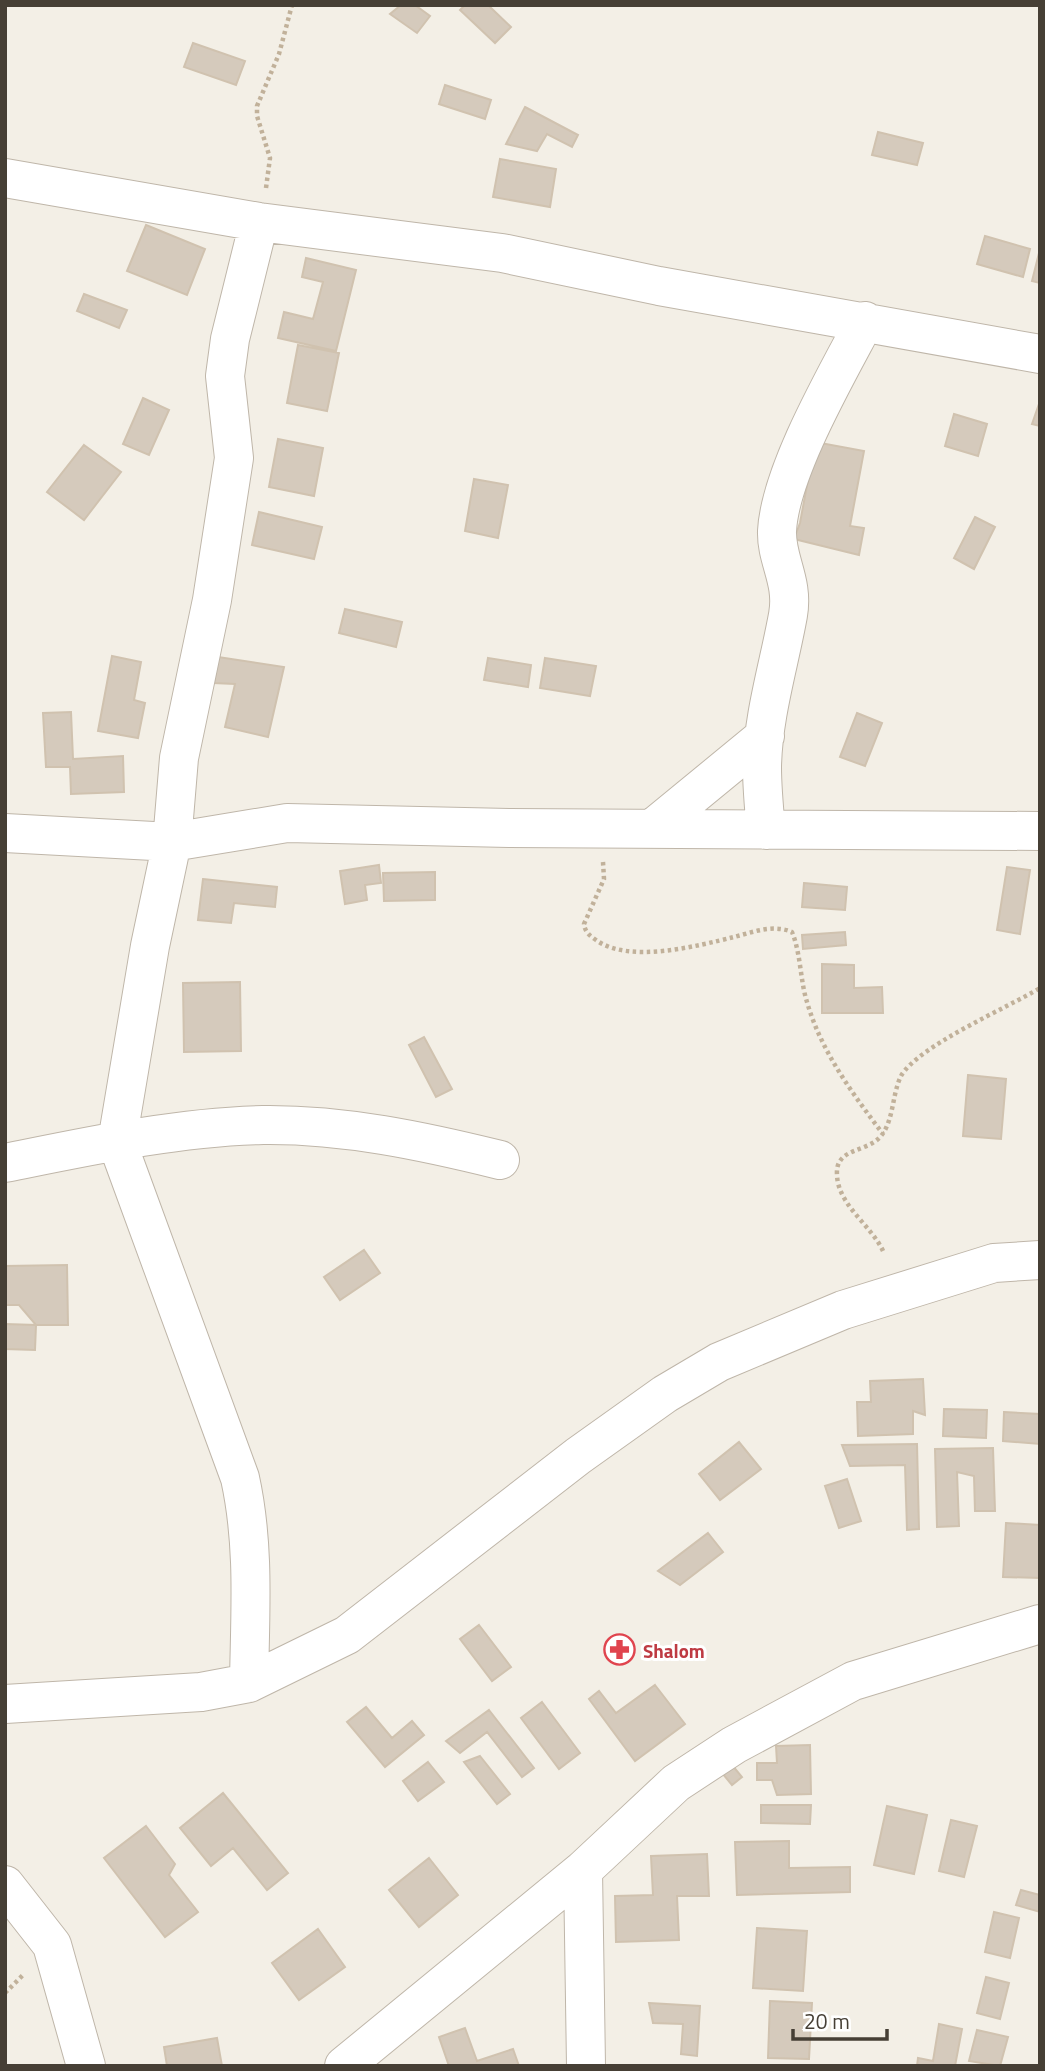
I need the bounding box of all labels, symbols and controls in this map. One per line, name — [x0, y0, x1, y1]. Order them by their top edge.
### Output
pharmacy icon: Shalom — [603, 1633, 637, 1667]
place label: Shalom — [643, 1636, 705, 1665]
scale bar — [793, 1997, 888, 2041]
text: 20 m — [804, 2005, 850, 2037]

